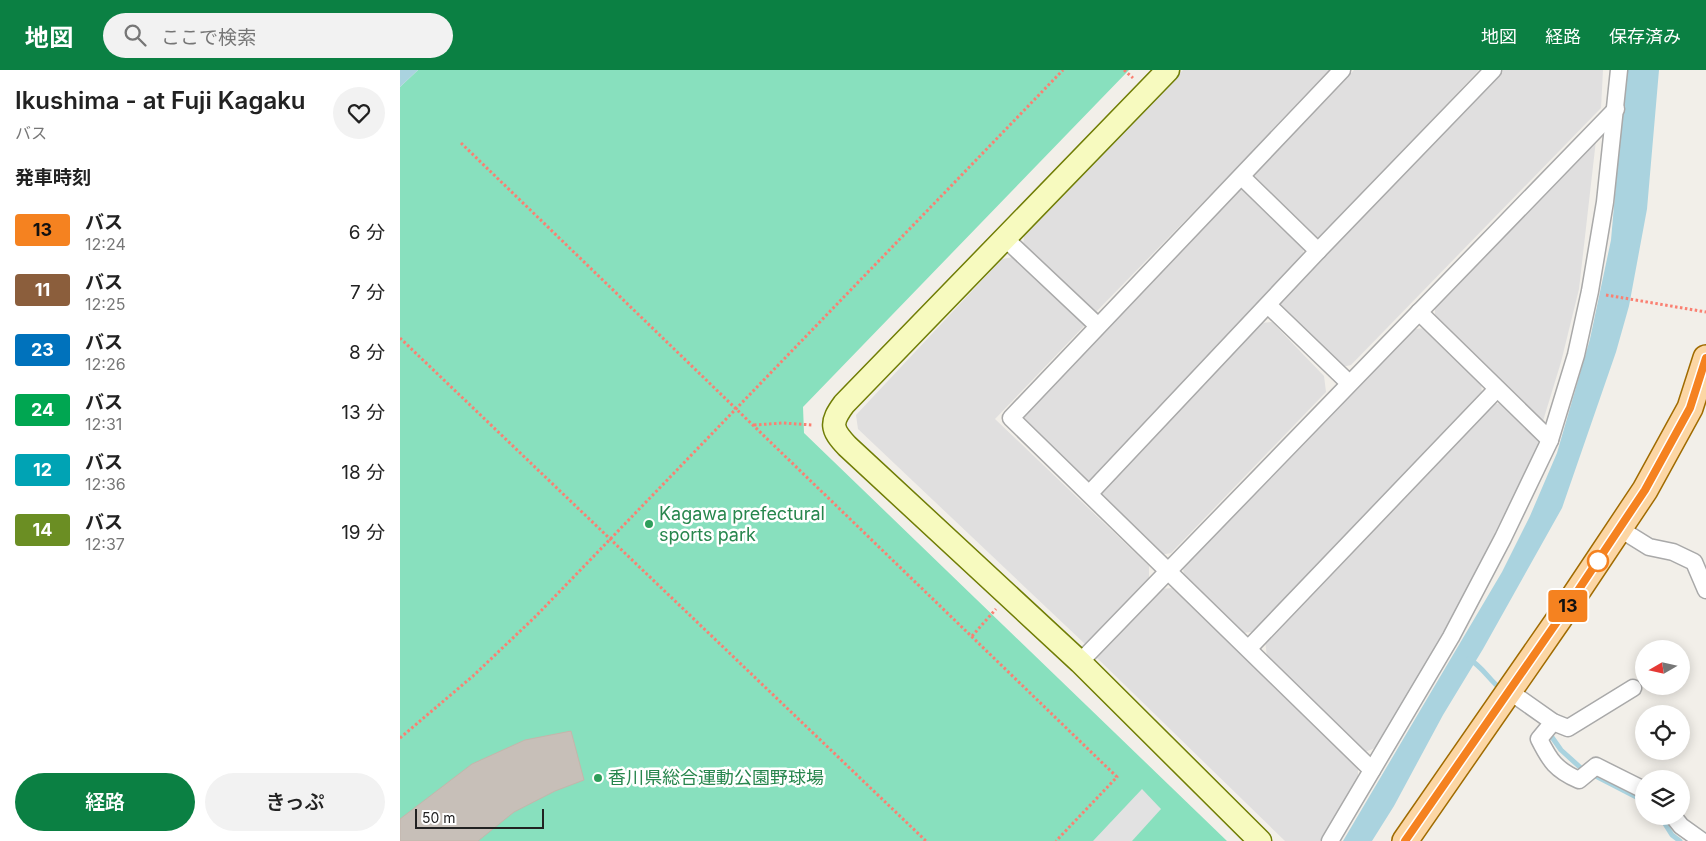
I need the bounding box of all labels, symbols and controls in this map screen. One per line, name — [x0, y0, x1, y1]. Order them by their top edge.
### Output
search box — [103, 13, 453, 58]
icon: search — [121, 21, 149, 49]
text: 地図 — [25, 23, 73, 52]
text: ここで検索 — [161, 26, 256, 49]
text: 地図 — [1481, 26, 1517, 47]
text: 経路 — [1545, 26, 1581, 47]
text: 保存済み — [1609, 26, 1681, 47]
text: Ikushima - at Fuji Kagaku — [15, 86, 306, 115]
button: heart — [333, 87, 385, 139]
text: バス — [15, 123, 47, 143]
text: 発車時刻 — [15, 166, 91, 189]
text: バス — [85, 211, 123, 234]
text: 13 — [33, 219, 52, 240]
text: 6 分 — [349, 221, 385, 244]
text: 12:24 — [85, 234, 126, 254]
text: バス — [85, 271, 123, 294]
text: 11 — [35, 279, 50, 300]
text: 7 分 — [350, 281, 385, 304]
text: 12:25 — [85, 294, 125, 314]
text: バス — [85, 331, 123, 354]
text: 23 — [31, 339, 54, 360]
text: 8 分 — [349, 341, 385, 364]
text: 12:26 — [85, 354, 126, 374]
text: バス — [85, 391, 123, 414]
text: 24 — [31, 399, 54, 420]
text: 13 分 — [341, 401, 385, 424]
text: 12:31 — [85, 414, 122, 434]
text: バス — [85, 451, 123, 474]
text: 12 — [33, 459, 52, 480]
text: 18 分 — [341, 461, 385, 484]
text: 12:36 — [85, 474, 126, 494]
place label: Kagawa prefectural sports park — [659, 503, 825, 545]
text: バス — [85, 511, 123, 534]
marker: Kagawa prefectural sports park — [643, 518, 655, 530]
text: 14 — [33, 519, 52, 540]
text: 19 分 — [341, 521, 385, 544]
text: 12:37 — [85, 534, 125, 554]
unlabelled marker — [1587, 550, 1609, 572]
line badge: 13 — [1546, 590, 1590, 622]
text: 13 — [1558, 595, 1578, 616]
north arrow — [1635, 640, 1690, 695]
map controls — [1635, 640, 1690, 825]
button: locate — [1635, 705, 1690, 760]
place label: 香川県総合運動公園野球場 — [608, 767, 824, 788]
button: layers — [1635, 770, 1690, 825]
marker: 香川県総合運動公園野球場 — [592, 772, 604, 784]
button: 経路 — [15, 773, 195, 831]
button: きっぷ — [205, 773, 385, 831]
scale bar — [415, 806, 544, 829]
text: 50 m — [422, 809, 456, 826]

